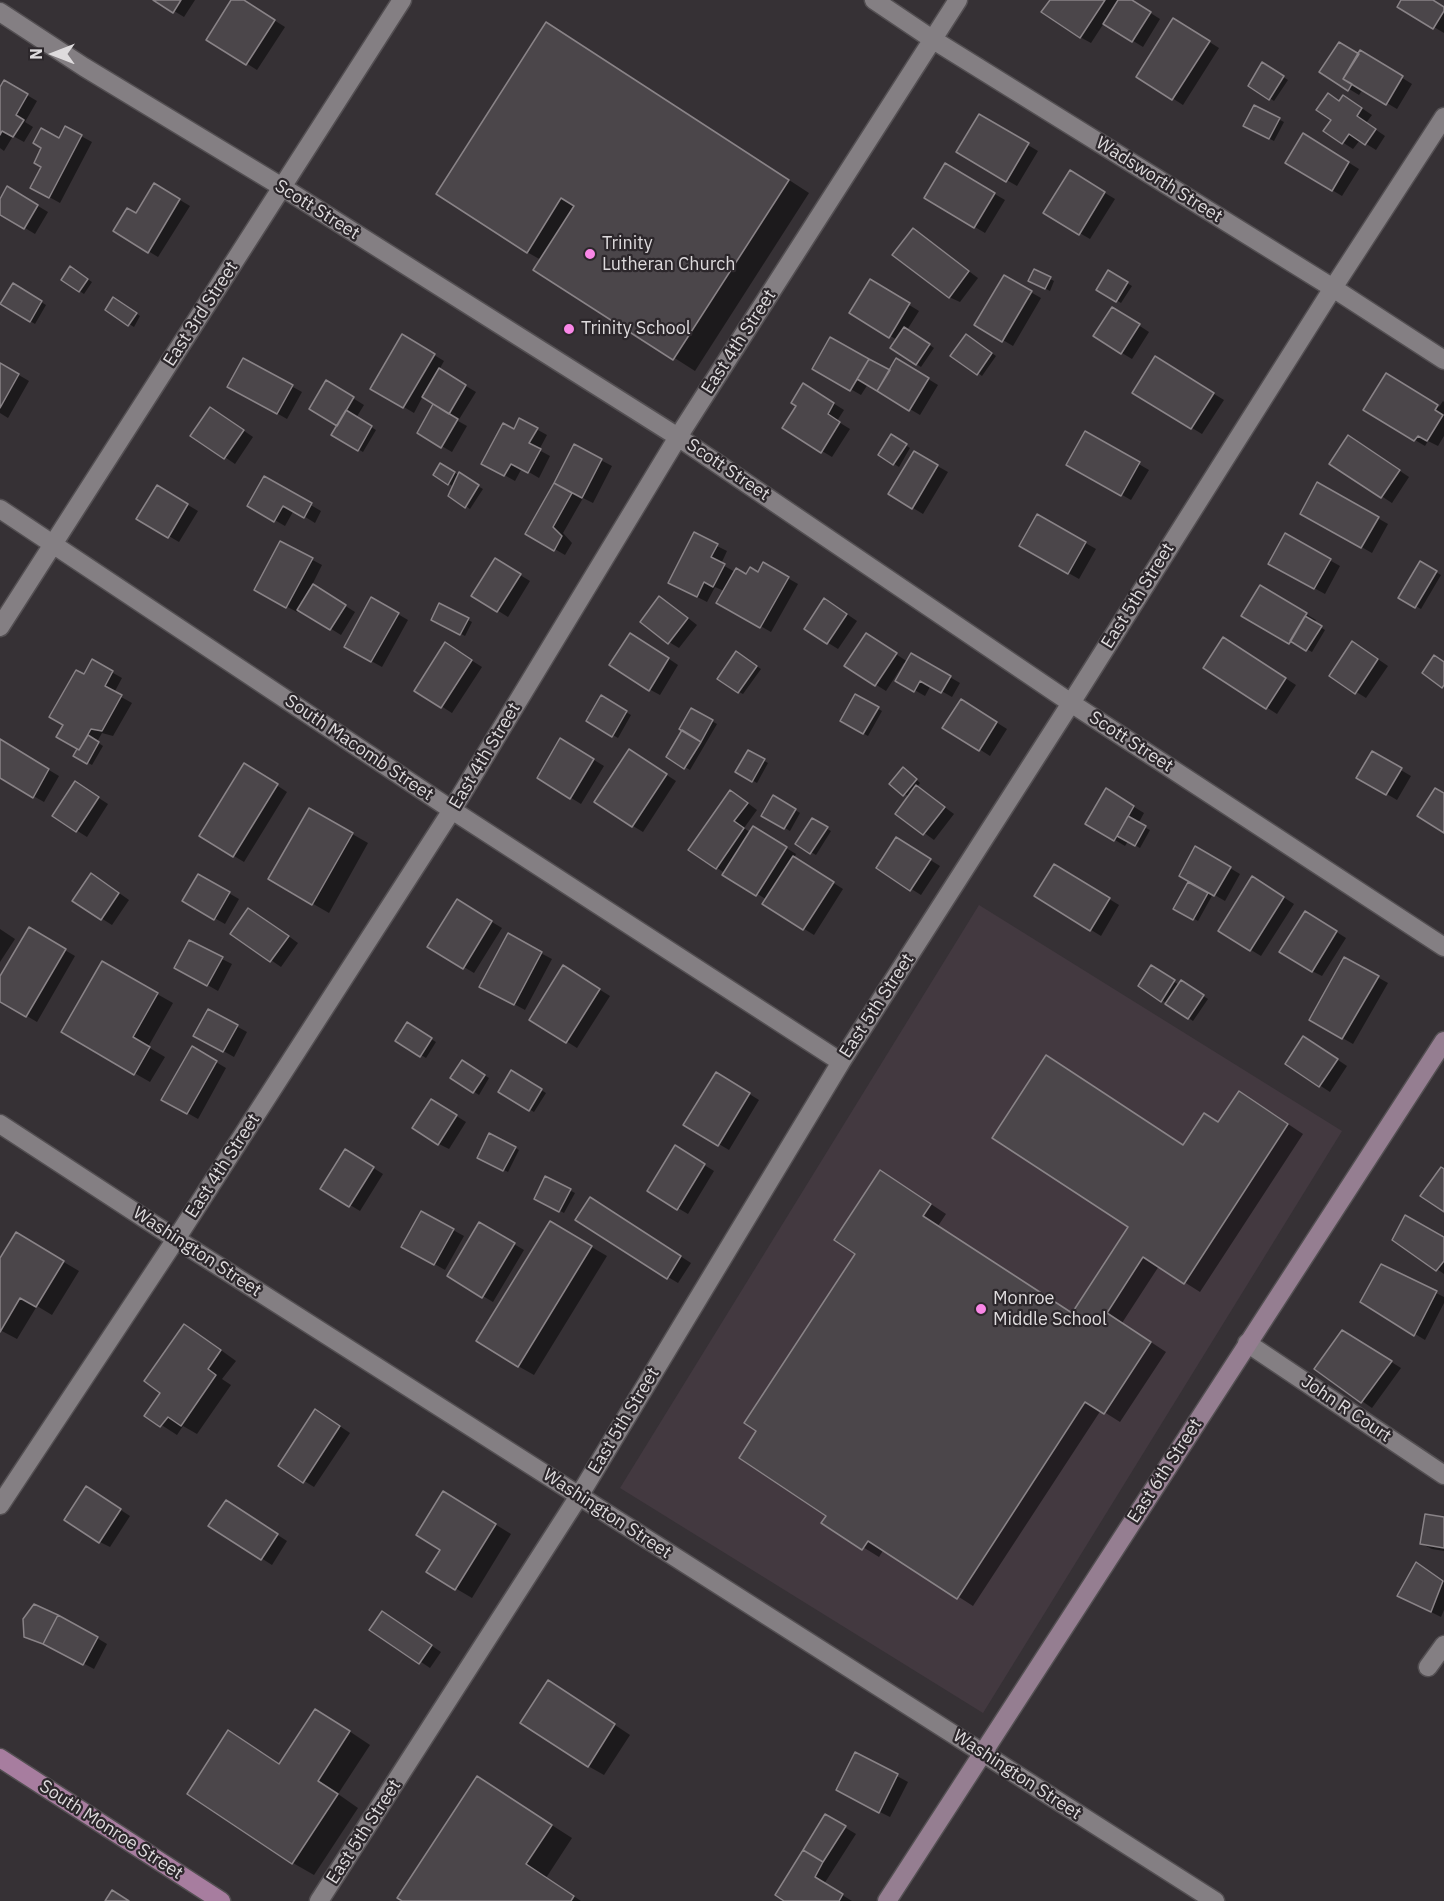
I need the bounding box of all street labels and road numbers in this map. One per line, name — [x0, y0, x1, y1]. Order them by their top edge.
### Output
street label: Wadsworth Street — [1092, 132, 1226, 228]
street label: Scott Street — [271, 176, 363, 244]
street label: East 3rd Street — [159, 258, 243, 370]
street label: East 4th Street — [697, 286, 781, 398]
street label: Scott Street — [682, 434, 774, 506]
street label: East 5th Street — [1097, 539, 1179, 653]
street label: South Macomb Street — [281, 690, 437, 806]
street label: East 4th Street — [445, 699, 525, 813]
street label: Scott Street — [1085, 707, 1177, 777]
street label: East 5th Street — [835, 950, 919, 1062]
street label: East 4th Street — [181, 1110, 265, 1222]
street label: Washington Street — [129, 1202, 265, 1302]
street label: East 5th Street — [584, 1364, 664, 1478]
street label: John R Court — [1297, 1371, 1395, 1447]
street label: East 6th Street — [1123, 1415, 1207, 1527]
street label: Washington Street — [539, 1464, 675, 1564]
street label: Washington Street — [949, 1725, 1085, 1825]
street label: South Monroe Street — [35, 1776, 187, 1884]
street label: East 5th Street — [322, 1776, 406, 1888]

